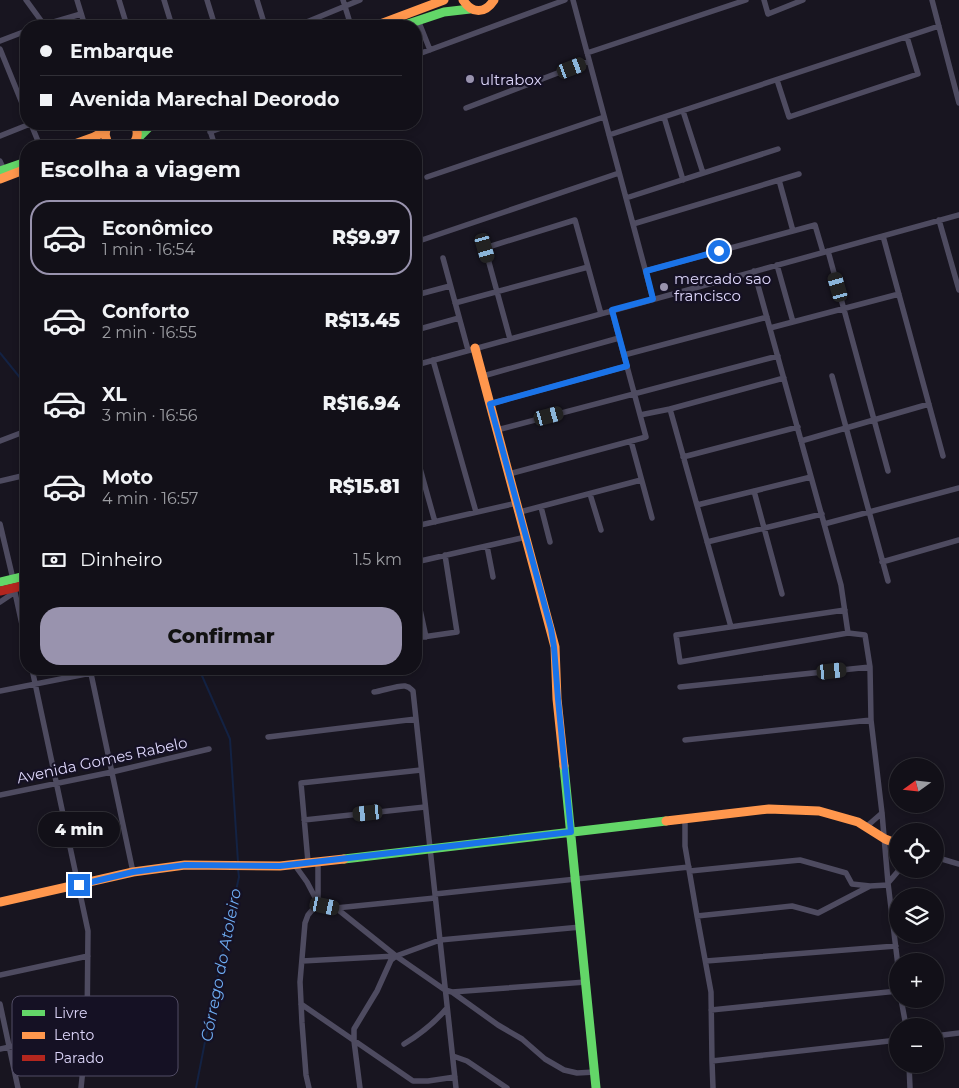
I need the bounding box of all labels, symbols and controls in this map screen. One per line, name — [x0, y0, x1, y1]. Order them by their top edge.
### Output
text: Embarque — [70, 40, 174, 63]
car — [555, 56, 588, 80]
place label: ultrabox — [480, 70, 542, 89]
marker: ultrabox — [464, 73, 476, 85]
text: Avenida Marechal Deorodo — [70, 88, 339, 111]
text: Escolha a viagem — [40, 156, 241, 183]
icon: car — [42, 215, 87, 260]
text: Econômico — [102, 217, 213, 240]
text: R$9.97 — [332, 226, 400, 249]
car — [473, 232, 496, 264]
text: 1 min · 16:54 — [102, 240, 195, 259]
route start — [708, 240, 730, 262]
place label: mercado sao francisco — [674, 269, 771, 305]
car — [826, 271, 849, 303]
marker: mercado sao francisco — [658, 281, 670, 293]
icon: car — [42, 298, 87, 343]
text: Conforto — [102, 300, 190, 323]
text: R$13.45 — [324, 309, 400, 332]
text: 2 min · 16:55 — [102, 323, 197, 342]
icon: car — [42, 381, 87, 426]
text: XL — [102, 383, 127, 406]
text: R$16.94 — [323, 392, 400, 415]
car — [532, 405, 565, 427]
text: 3 min · 16:56 — [102, 406, 197, 425]
icon: car — [42, 464, 87, 509]
text: Moto — [102, 466, 153, 489]
text: R$15.81 — [329, 475, 400, 498]
text: 4 min · 16:57 — [102, 489, 198, 508]
icon: cash — [40, 546, 68, 574]
text: Dinheiro — [80, 548, 162, 571]
text: 1.5 km — [353, 550, 402, 569]
button: Confirmar — [40, 607, 402, 665]
car — [816, 662, 847, 680]
street label: Avenida Gomes Rabelo — [15, 733, 189, 787]
north arrow — [889, 758, 944, 812]
map controls — [889, 758, 944, 1073]
car — [352, 804, 383, 822]
callout: 4 min — [38, 812, 120, 848]
text: 4 min — [55, 820, 103, 839]
button: locate — [889, 823, 944, 878]
route end — [68, 874, 90, 896]
water label: Córrego do Atoleiro — [197, 887, 245, 1043]
button: layers — [889, 888, 944, 943]
car — [308, 896, 341, 916]
button: + — [889, 953, 944, 1008]
legend — [12, 996, 178, 1076]
text: Livre — [54, 1004, 88, 1022]
button: − — [889, 1018, 944, 1073]
text: Lento — [54, 1026, 94, 1044]
text: Parado — [54, 1049, 104, 1067]

